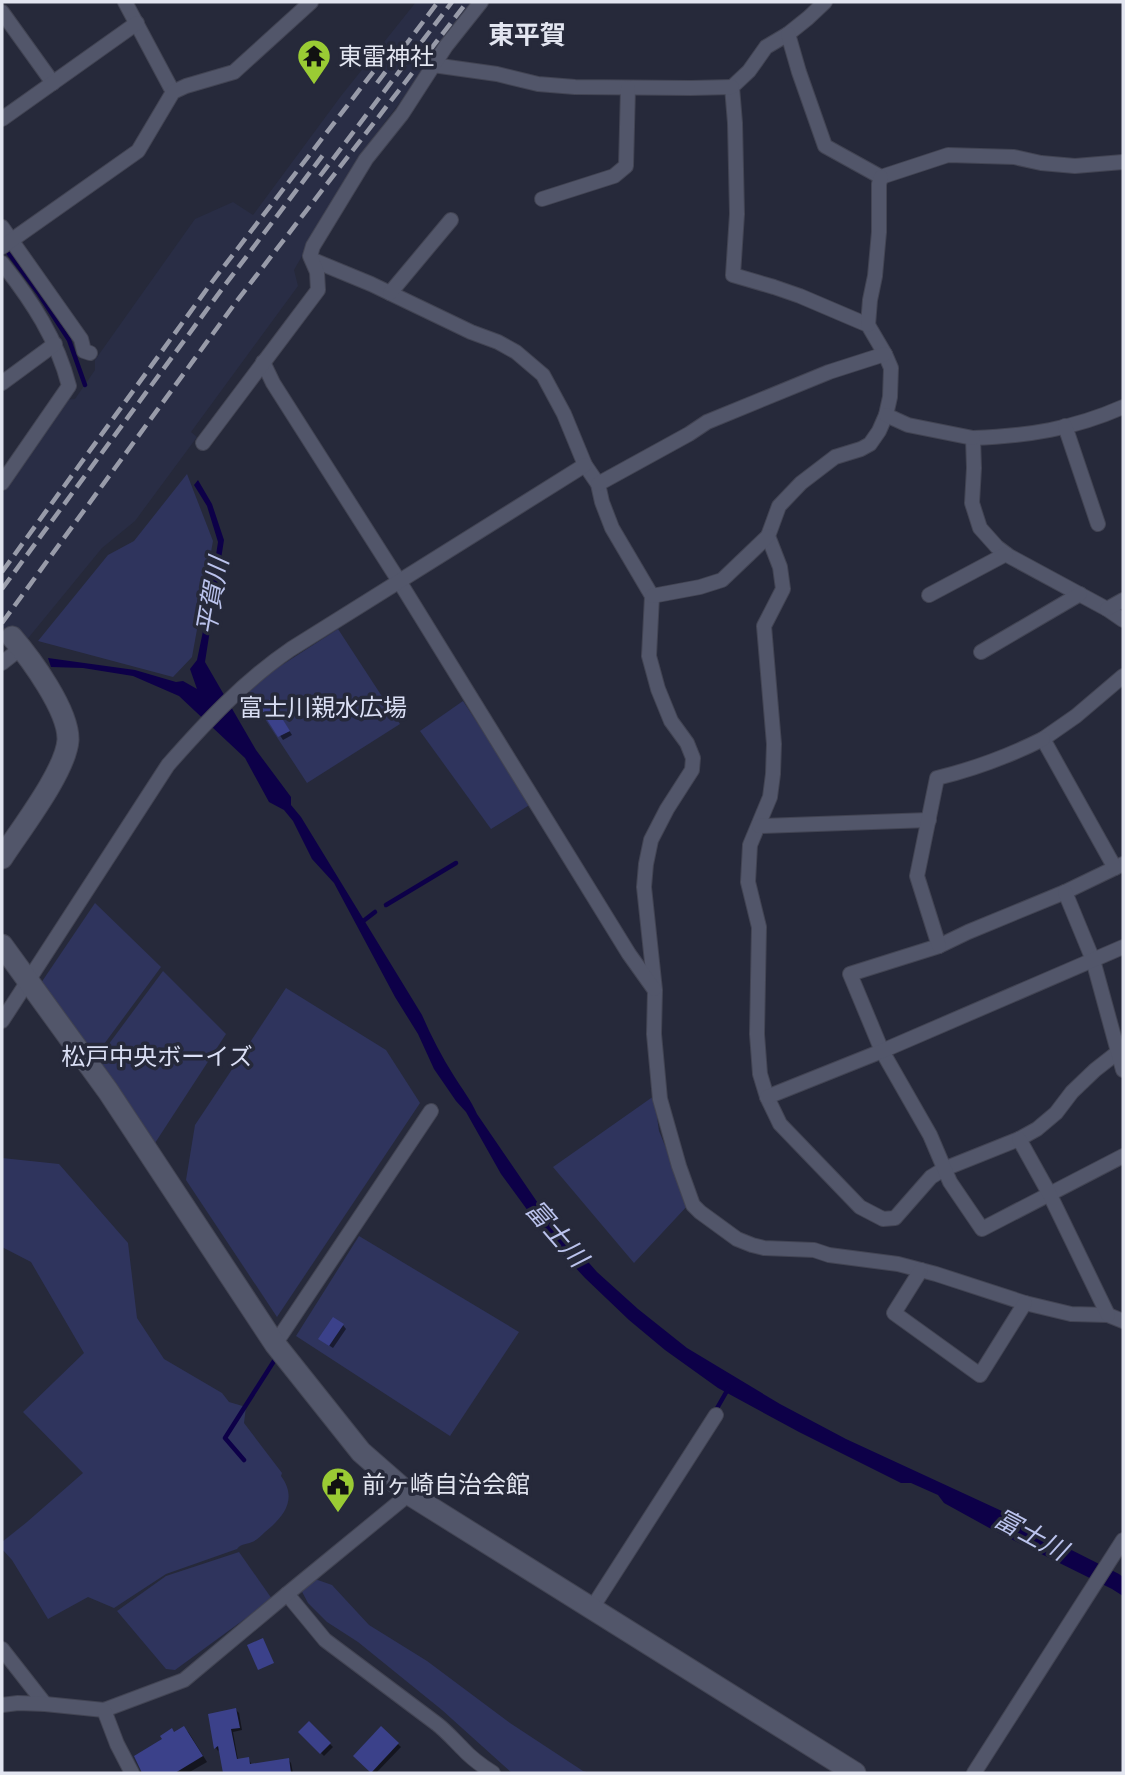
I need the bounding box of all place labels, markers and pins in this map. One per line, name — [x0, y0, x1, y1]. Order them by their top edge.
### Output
temple icon: 東雷神社 — [295, 37, 333, 86]
place label: 東雷神社 — [338, 41, 434, 72]
public building icon: 前ヶ崎自治会館 — [319, 1465, 357, 1514]
place label: 前ヶ崎自治会館 — [362, 1469, 530, 1500]

